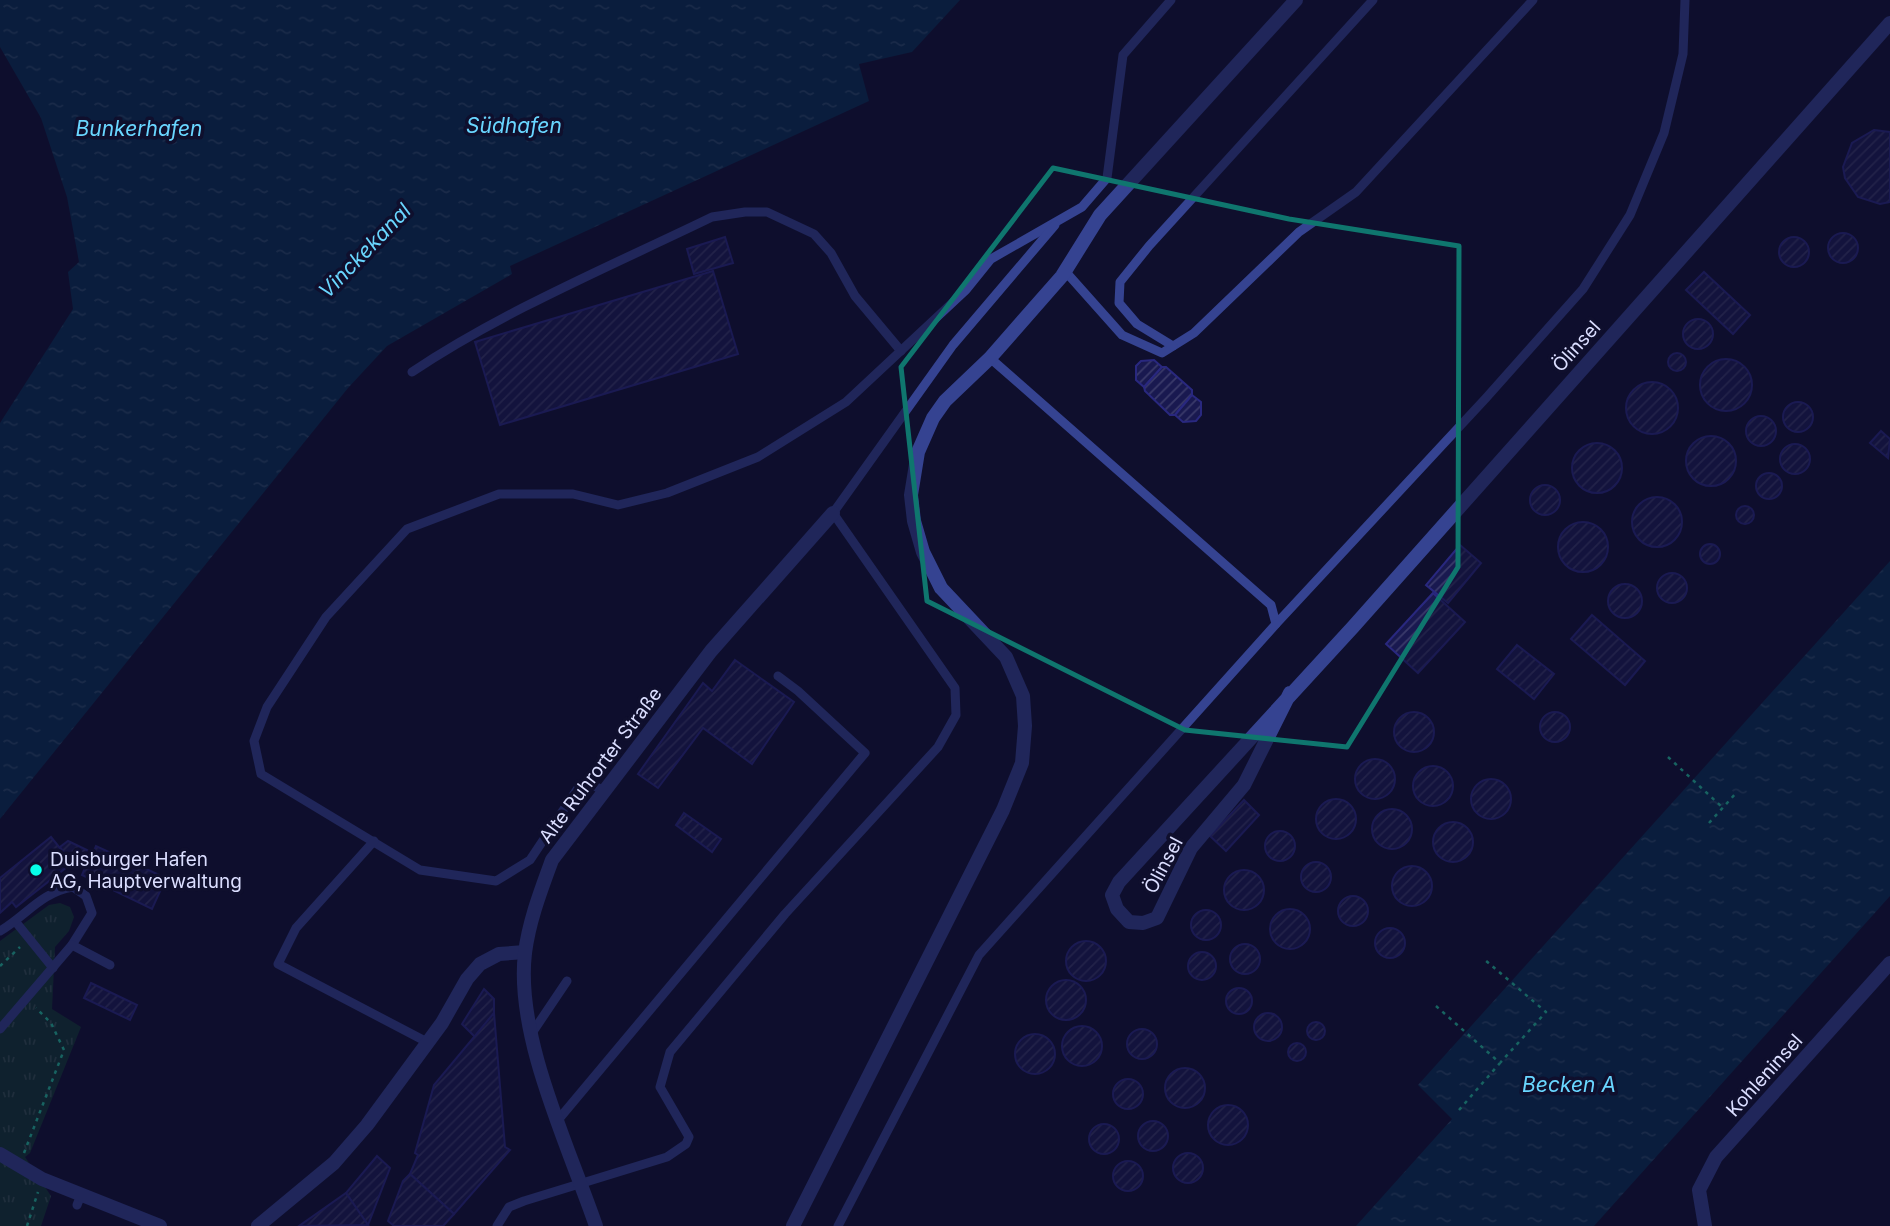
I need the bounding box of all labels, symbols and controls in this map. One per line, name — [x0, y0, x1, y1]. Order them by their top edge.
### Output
water label: Südhafen — [466, 113, 562, 138]
water label: Bunkerhafen — [75, 116, 203, 141]
water label: Vinckekanal — [313, 198, 416, 303]
street label: Ölinsel — [1548, 316, 1605, 377]
street label: Alte Ruhrorter Straße — [534, 683, 667, 848]
street label: Ölinsel — [1139, 833, 1188, 897]
place label: Duisburger Hafen AG, Hauptverwaltung — [50, 848, 242, 893]
marker: Duisburger Hafen AG, Hauptverwaltung — [28, 862, 44, 878]
street label: Kohleninsel — [1721, 1029, 1807, 1121]
water label: Becken A — [1522, 1072, 1616, 1097]

